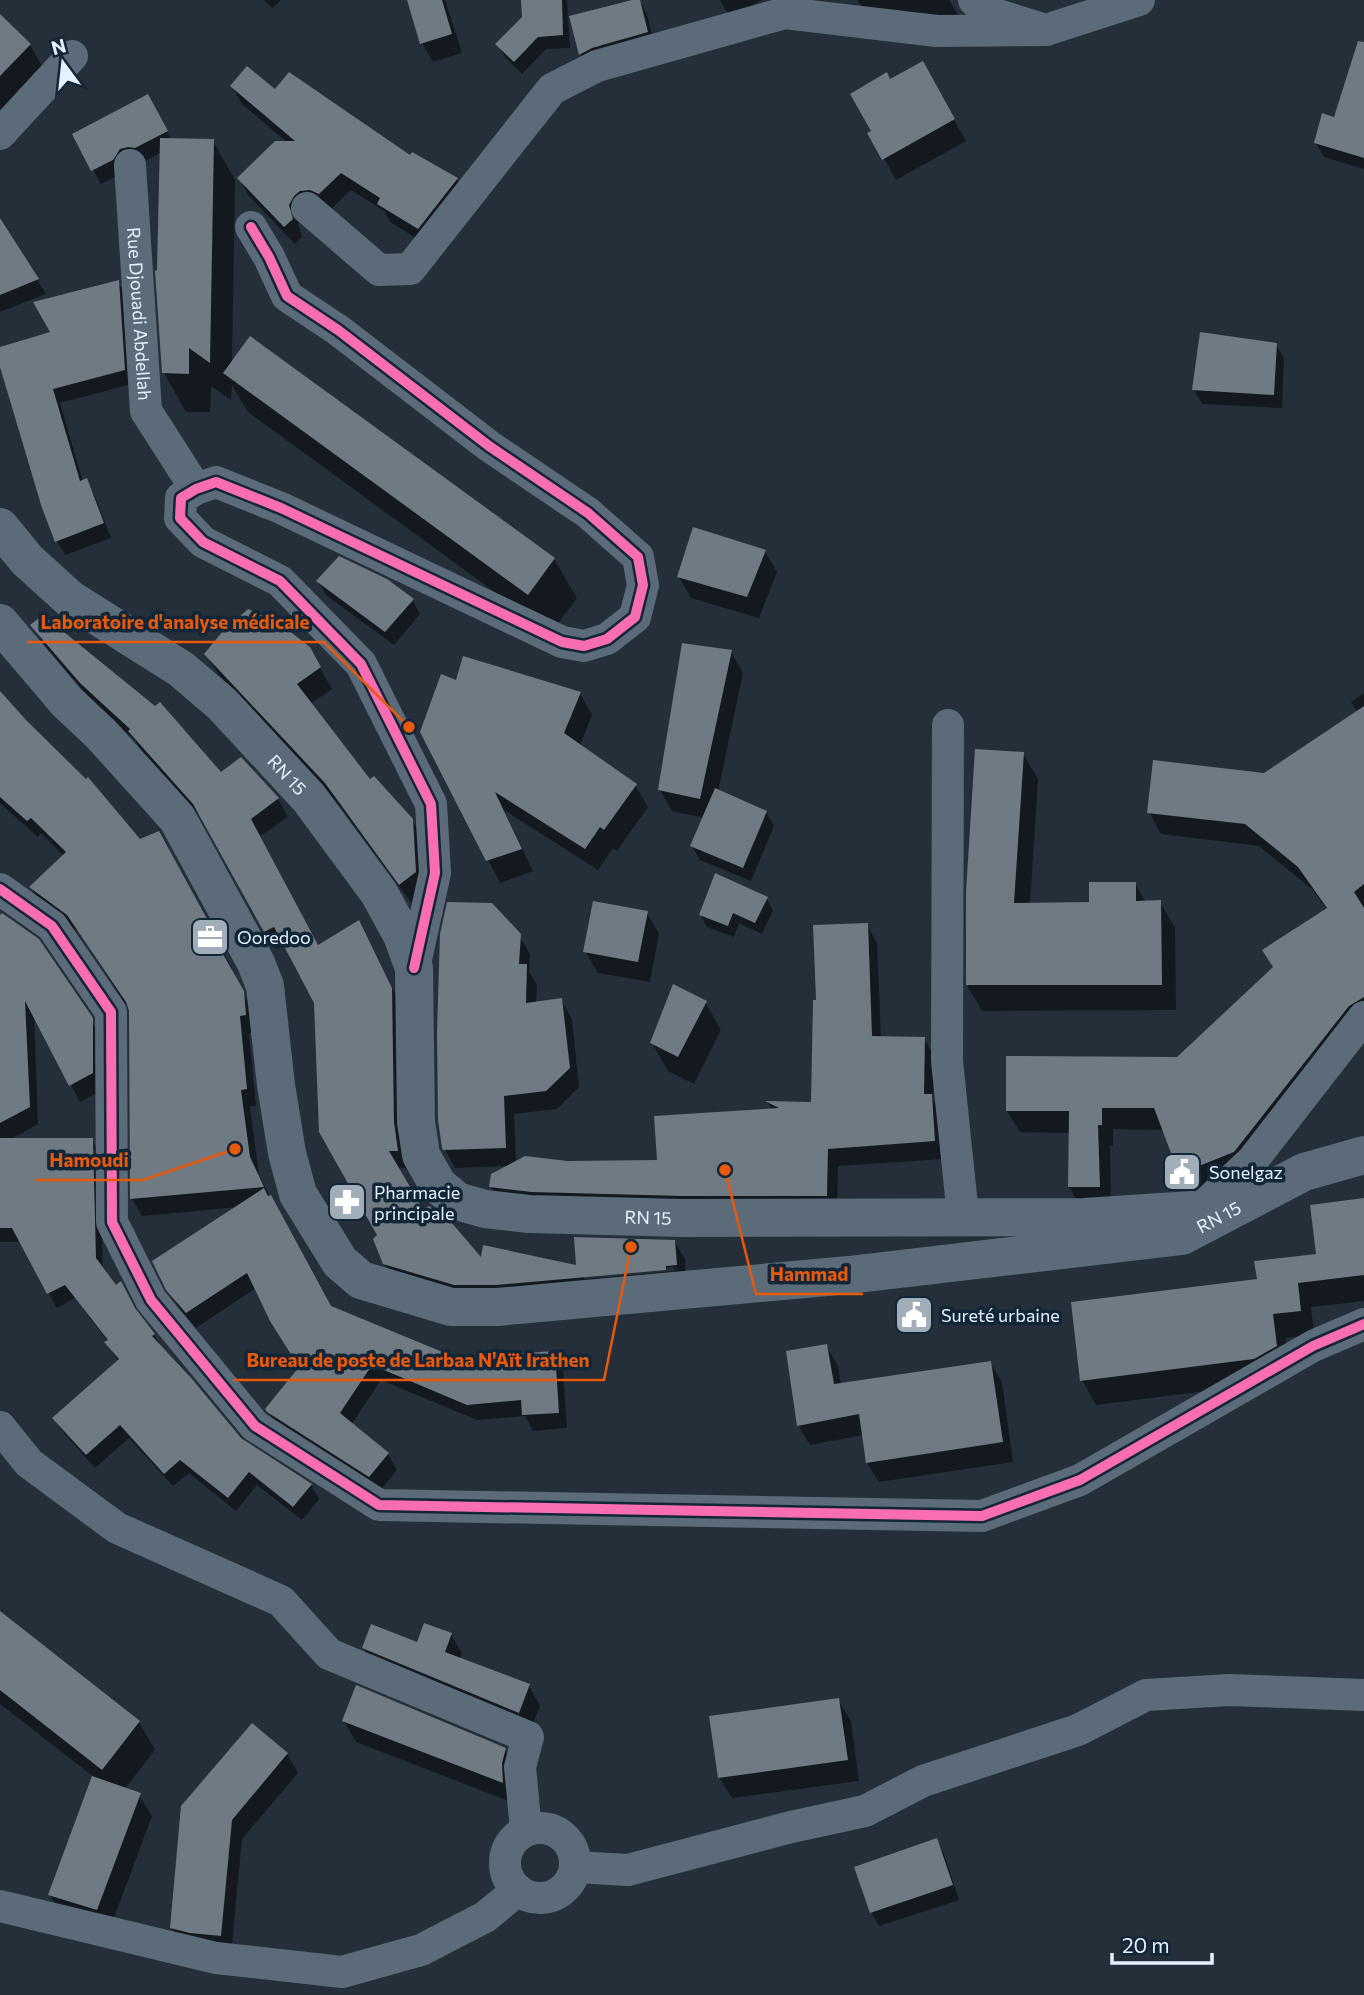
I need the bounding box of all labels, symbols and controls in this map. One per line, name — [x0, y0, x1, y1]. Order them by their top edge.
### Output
north arrow — [28, 28, 98, 98]
text: N — [49, 33, 68, 59]
street label: Rue Djouadi Abdellah — [123, 226, 156, 401]
callout: Laboratoire d'analyse médicale — [27, 602, 324, 642]
text: Laboratoire d'analyse médicale — [41, 610, 309, 633]
street label: RN 15 — [263, 750, 311, 799]
office icon: Ooredoo — [189, 916, 231, 958]
place label: Ooredoo — [237, 926, 311, 948]
callout: Hamoudi — [35, 1140, 143, 1180]
text: Hamoudi — [49, 1148, 129, 1171]
public building icon: Sonelgaz — [1161, 1151, 1203, 1193]
place label: Sonelgaz — [1209, 1161, 1283, 1183]
pharmacy icon: Pharmacie principale — [326, 1181, 368, 1223]
place label: Pharmacie principale — [374, 1181, 460, 1224]
street label: RN 15 — [1193, 1196, 1245, 1237]
street label: RN 15 — [624, 1205, 672, 1229]
callout: Hammad — [756, 1254, 863, 1294]
text: Hammad — [770, 1262, 848, 1285]
public building icon: Sureté urbaine — [893, 1294, 935, 1336]
place label: Sureté urbaine — [941, 1304, 1060, 1326]
callout: Bureau de poste de Larbaa N'Aït Irathen — [233, 1340, 604, 1380]
text: Bureau de poste de Larbaa N'Aït Irathen — [246, 1348, 590, 1371]
scale bar — [1112, 1922, 1212, 1966]
text: 20 m — [1122, 1932, 1170, 1957]

